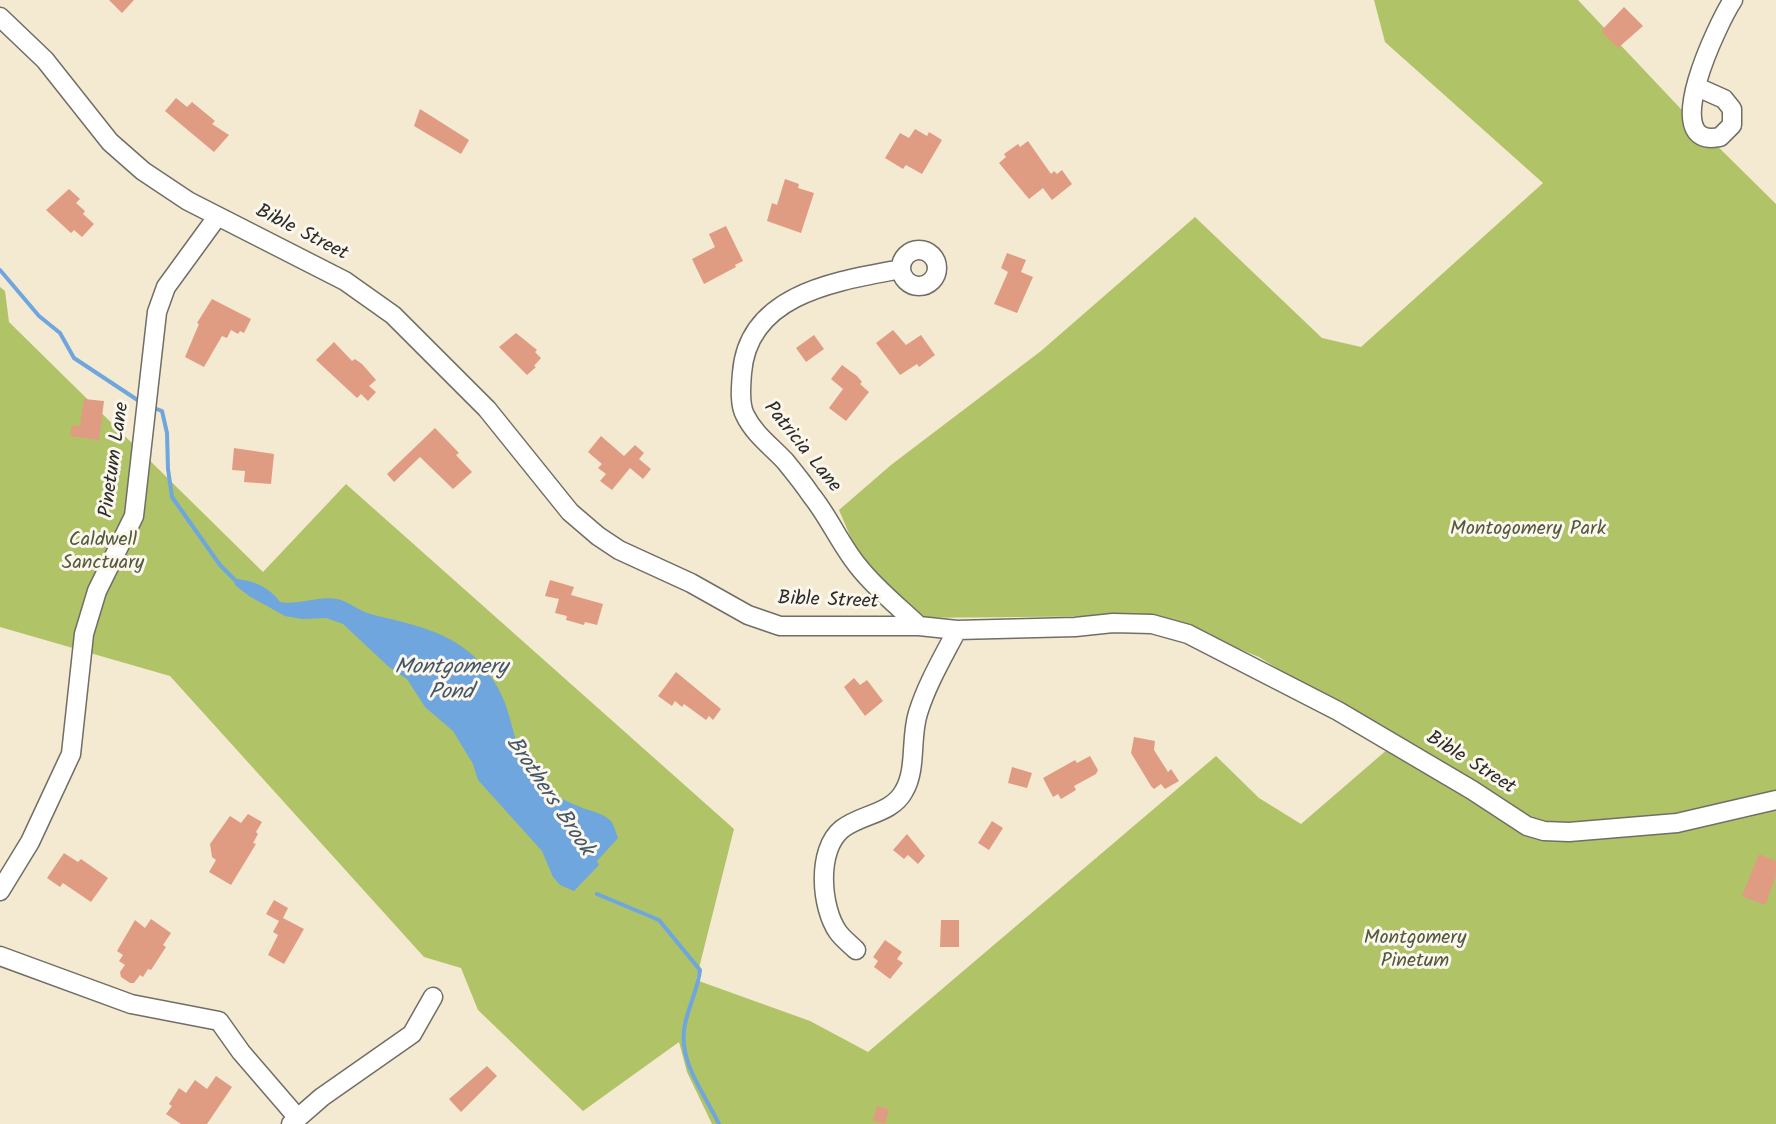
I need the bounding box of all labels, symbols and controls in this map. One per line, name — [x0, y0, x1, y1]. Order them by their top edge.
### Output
street label: Bible Street — [251, 200, 351, 268]
street label: Patricia Lane — [757, 398, 845, 498]
street label: Pinetum Lane — [96, 401, 136, 519]
park label: Montogomery Park — [1450, 519, 1606, 543]
park label: Caldwell Sanctuary — [62, 530, 144, 577]
street label: Bible Street — [777, 588, 879, 616]
water label: Montgomery Pond — [395, 656, 507, 708]
street label: Bible Street — [1421, 727, 1519, 801]
water label: Brothers Brook — [498, 732, 598, 862]
park label: Montgomery Pinetum — [1364, 928, 1466, 975]

